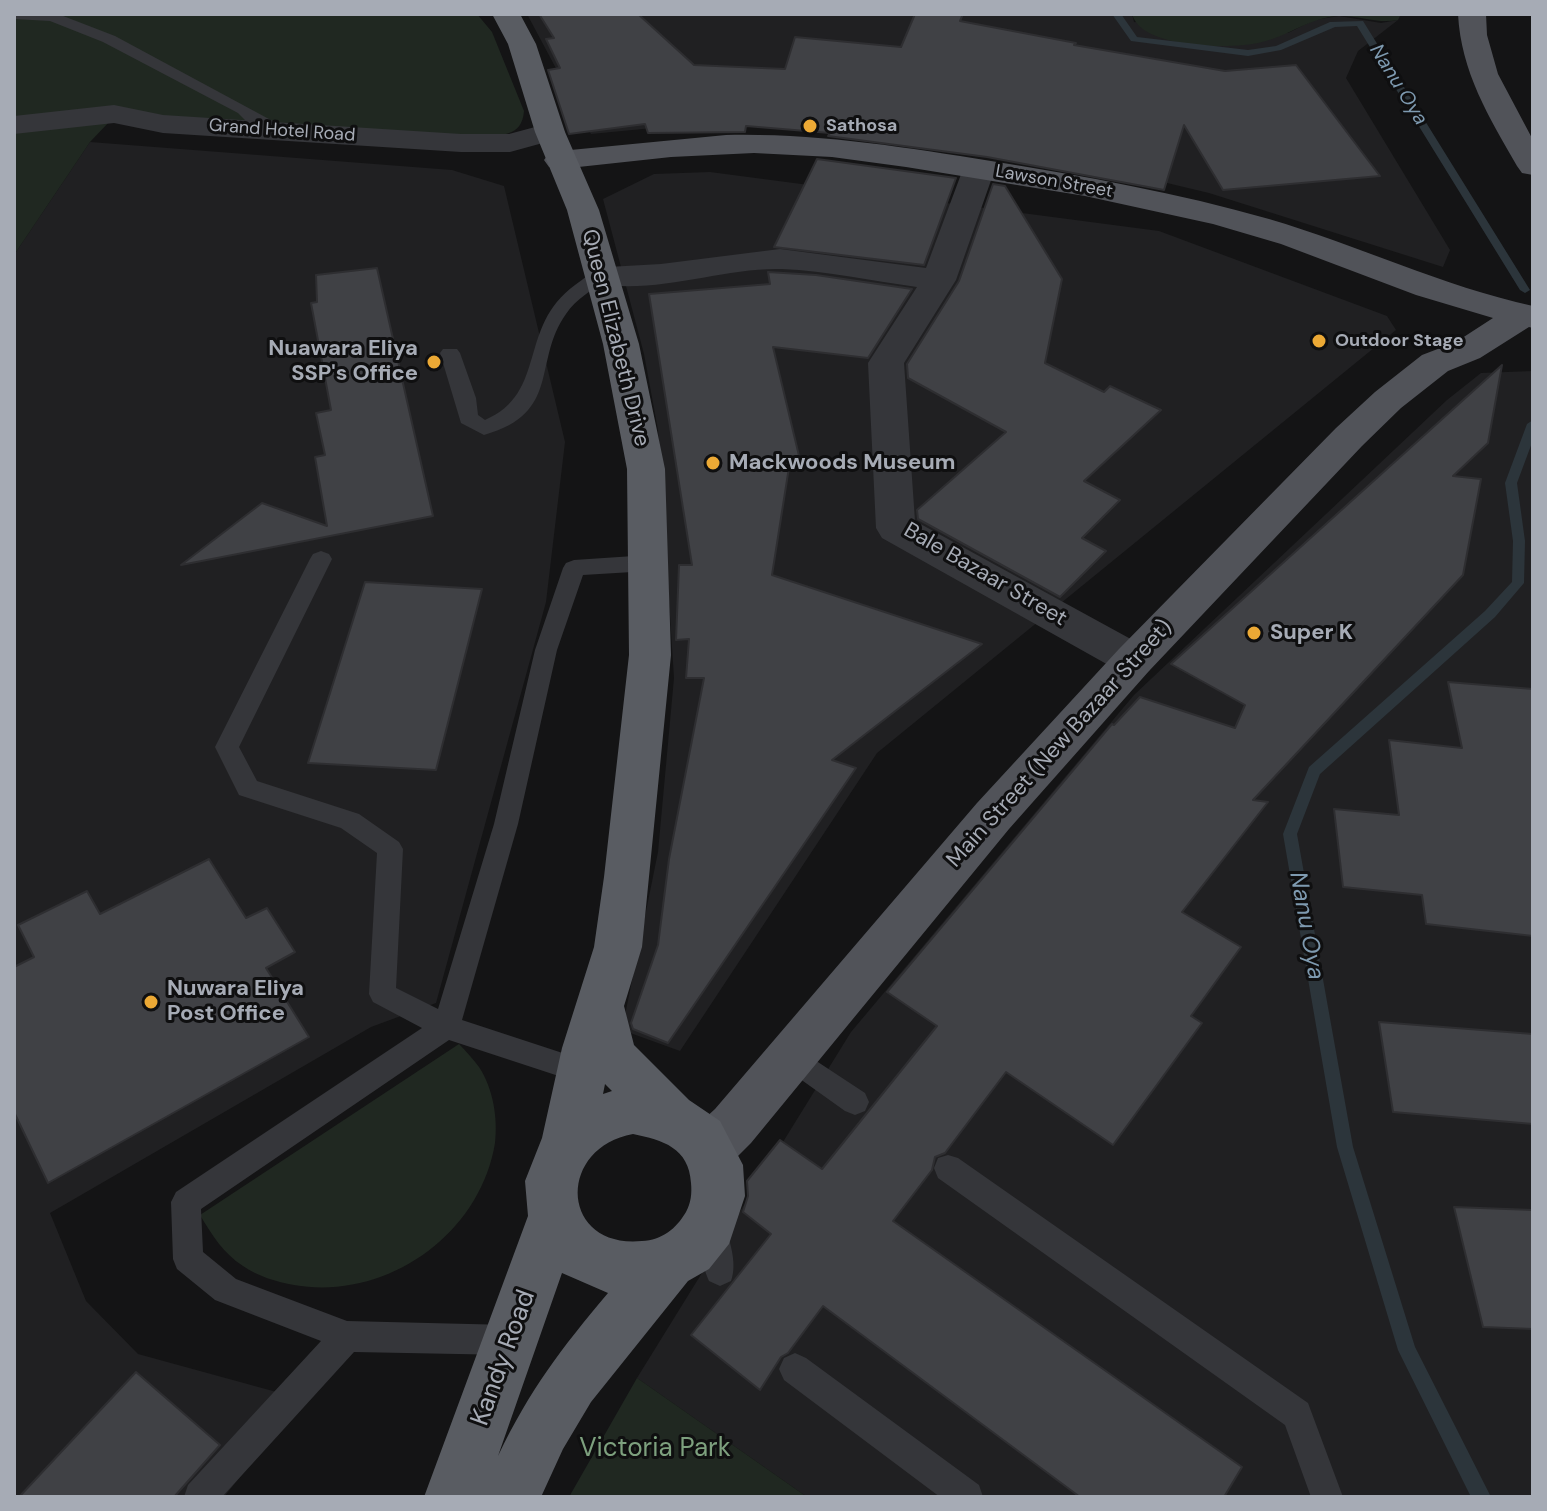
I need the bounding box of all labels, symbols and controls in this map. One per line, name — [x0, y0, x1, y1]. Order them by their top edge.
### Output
water label: Nanu Oya — [1364, 40, 1432, 130]
street label: Grand Hotel Road — [208, 115, 356, 147]
place label: Sathosa — [826, 115, 897, 137]
marker: Sathosa — [801, 117, 819, 135]
street label: Lawson Street — [994, 161, 1114, 203]
street label: Queen Elizabeth Drive — [575, 227, 655, 449]
place label: Outdoor Stage — [1335, 330, 1464, 352]
marker: Outdoor Stage — [1310, 332, 1328, 350]
place label: Nuawara Eliya SSP's Office — [268, 336, 418, 388]
marker: Nuawara Eliya SSP's Office — [425, 353, 443, 371]
place label: Mackwoods Museum — [729, 450, 955, 476]
marker: Mackwoods Museum — [704, 454, 722, 472]
street label: Bale Bazaar Street — [899, 518, 1071, 632]
street label: Main Street (New Bazaar Street) — [942, 615, 1178, 873]
place label: Super K — [1270, 620, 1353, 646]
marker: Super K — [1245, 624, 1263, 642]
water label: Nanu Oya — [1282, 870, 1330, 982]
place label: Nuwara Eliya Post Office — [167, 976, 304, 1028]
marker: Nuwara Eliya Post Office — [142, 993, 160, 1011]
street label: Kandy Road — [465, 1286, 543, 1430]
park label: Victoria Park — [579, 1433, 731, 1465]

